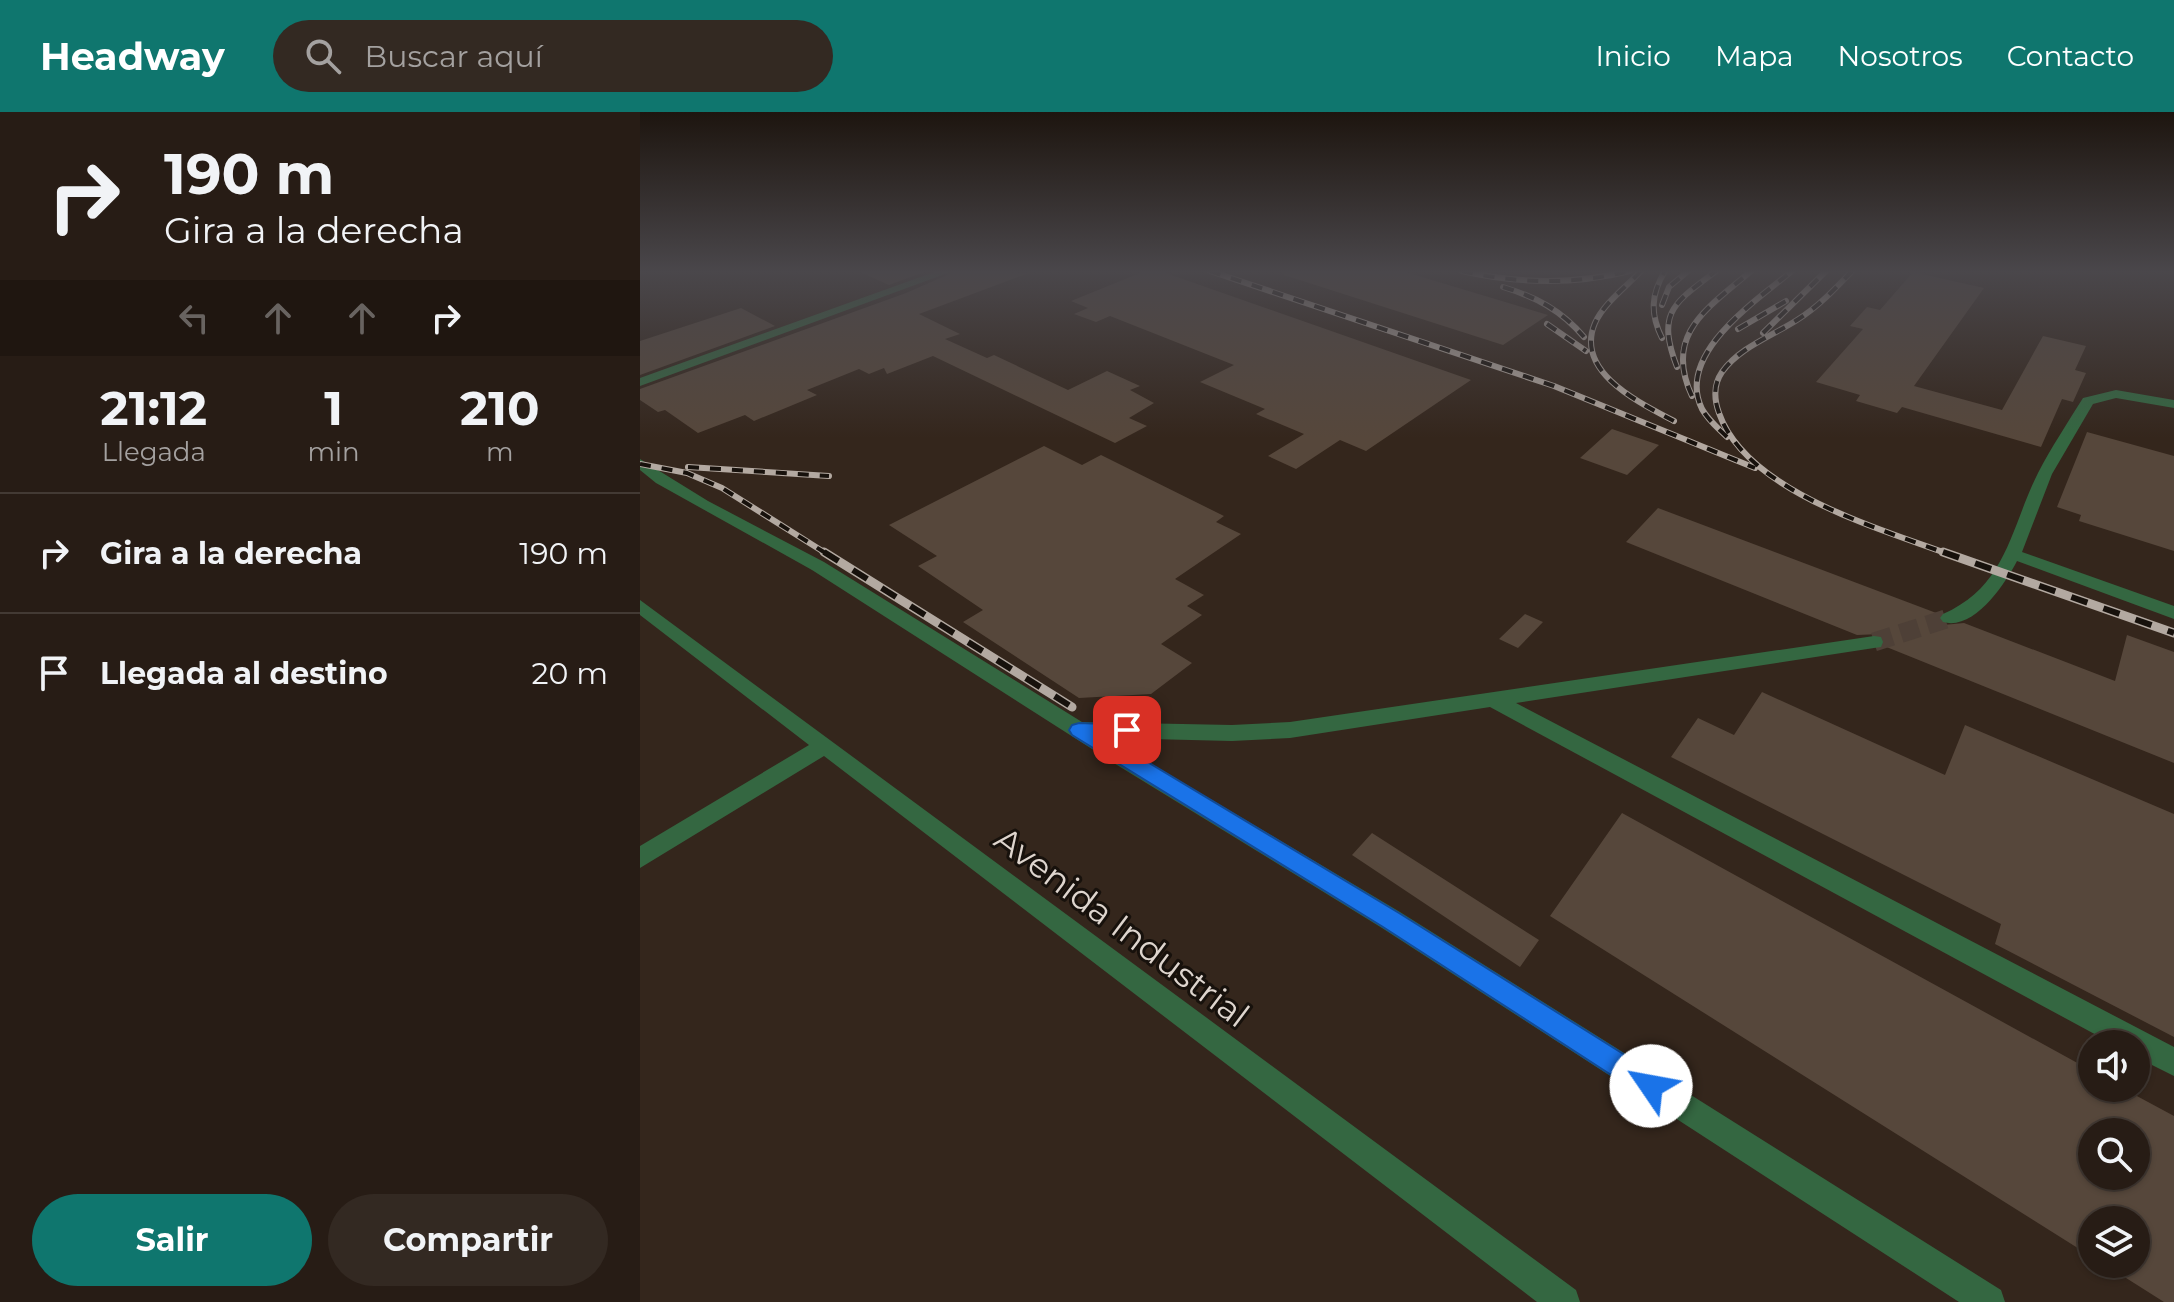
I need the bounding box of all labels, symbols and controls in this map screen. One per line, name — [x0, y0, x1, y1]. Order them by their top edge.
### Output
search box — [273, 20, 833, 92]
text: Headway — [40, 33, 225, 80]
icon: search — [301, 34, 345, 78]
text: Buscar aquí — [365, 38, 543, 75]
text: Inicio — [1595, 39, 1671, 73]
text: Mapa — [1715, 39, 1794, 73]
text: Nosotros — [1838, 39, 1963, 73]
text: Contacto — [2007, 39, 2134, 73]
text: 190 m — [164, 140, 334, 208]
icon: right — [32, 144, 136, 248]
text: Gira a la derecha — [164, 208, 464, 252]
icon: left — [172, 296, 216, 340]
icon: ahead — [256, 296, 300, 340]
icon: ahead — [340, 296, 384, 340]
icon: right — [424, 296, 468, 340]
text: 21:12 — [100, 379, 207, 437]
text: 1 — [324, 379, 343, 437]
text: 210 — [460, 379, 540, 437]
text: Llegada — [102, 436, 206, 468]
text: min — [307, 436, 360, 468]
text: m — [486, 436, 514, 468]
icon: right — [32, 531, 76, 575]
text: Gira a la derecha — [100, 535, 362, 572]
text: 190 m — [519, 535, 608, 572]
icon: arrive — [32, 651, 76, 695]
text: Llegada al destino — [100, 655, 388, 692]
text: 20 m — [531, 655, 608, 692]
pin — [1093, 696, 1161, 764]
icon: arrive — [1105, 708, 1149, 752]
street label: Avenida Industrial — [987, 818, 1257, 1036]
map controls — [2078, 1030, 2150, 1278]
button: sound — [2078, 1030, 2150, 1102]
position arrow — [1609, 1044, 1693, 1128]
button: search — [2078, 1118, 2150, 1190]
button: Salir — [32, 1194, 312, 1286]
button: Compartir — [328, 1194, 608, 1286]
button: layers — [2078, 1206, 2150, 1278]

